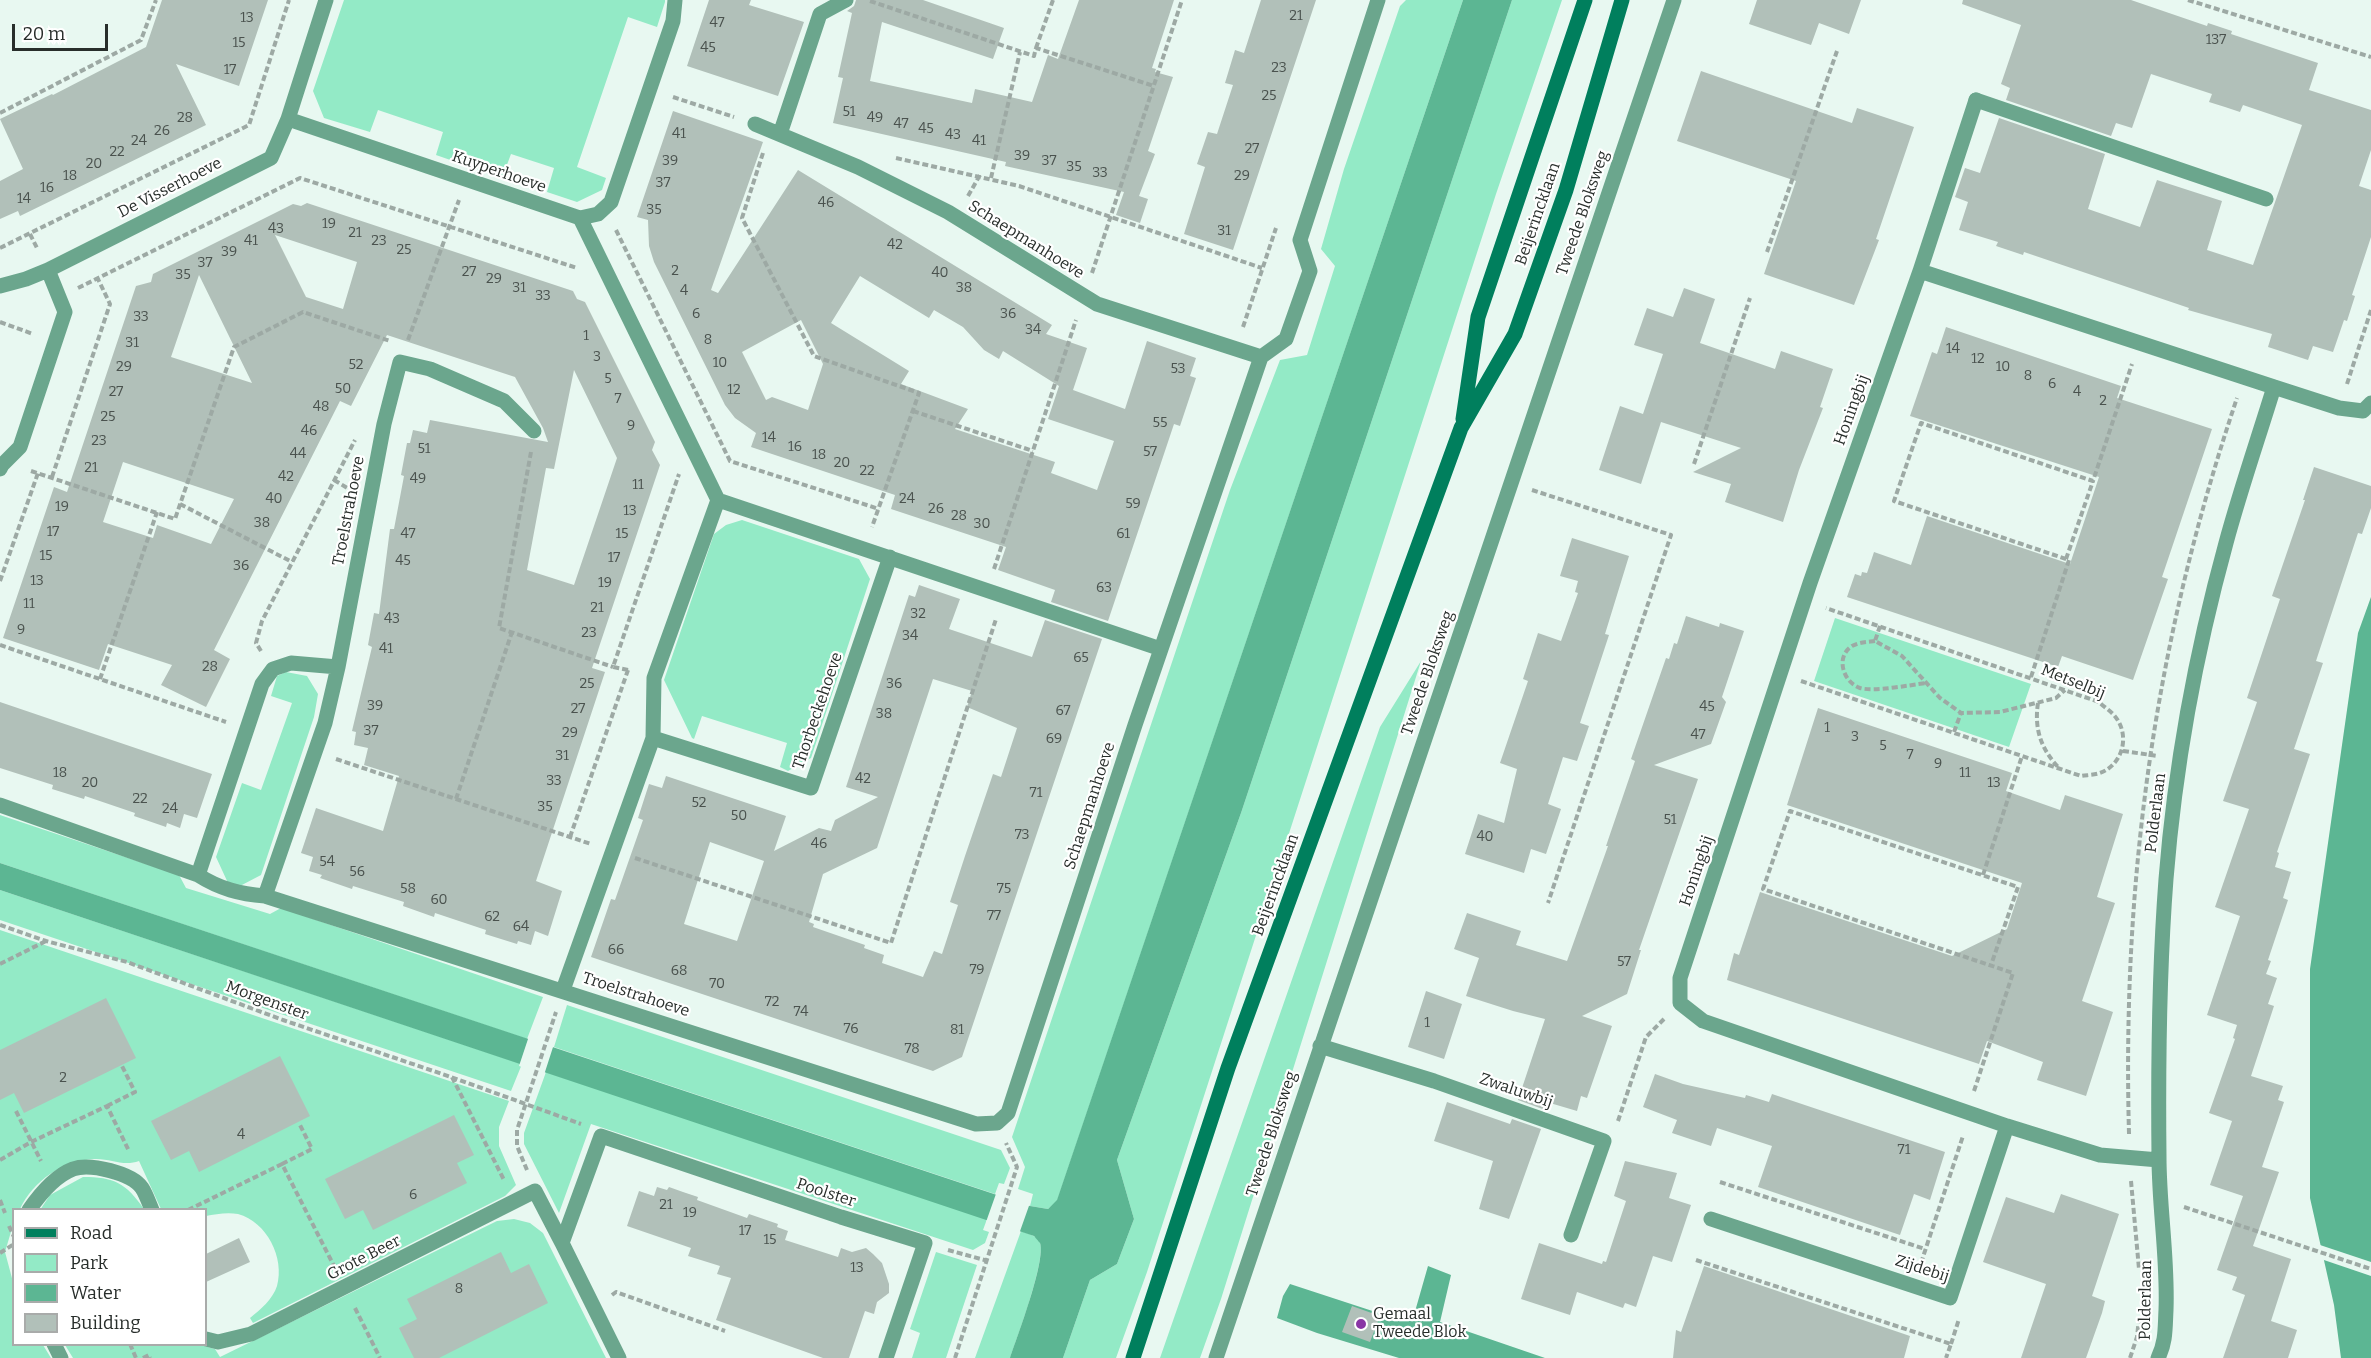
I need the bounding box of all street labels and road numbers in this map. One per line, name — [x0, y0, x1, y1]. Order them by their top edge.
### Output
street label: Kuyperhoeve — [449, 147, 549, 197]
street label: Tweede Bloksweg — [1553, 148, 1613, 278]
street label: De Visserhoeve — [115, 154, 225, 222]
street label: Beijerincklaan — [1511, 160, 1565, 268]
street label: Schaepmanhoeve — [965, 197, 1087, 283]
street label: Honingbij — [1830, 372, 1874, 448]
street label: Troelstrahoeve — [329, 454, 369, 568]
street label: Tweede Bloksweg — [1398, 608, 1458, 738]
street label: Thorbeckehoeve — [789, 650, 847, 772]
street label: Metselbij — [2038, 660, 2108, 704]
street label: Schaepmanhoeve — [1060, 740, 1120, 872]
street label: Polderlaan — [2142, 772, 2170, 854]
street label: Beijerincklaan — [1249, 831, 1303, 939]
street label: Honingbij — [1676, 833, 1718, 909]
street label: Troelstrahoeve — [580, 969, 692, 1021]
street label: Morgenster — [223, 977, 311, 1025]
street label: Tweede Bloksweg — [1243, 1069, 1301, 1199]
street label: Zwaluwbij — [1477, 1070, 1555, 1112]
street label: Poolster — [794, 1174, 858, 1212]
street label: Grote Beer — [324, 1231, 404, 1285]
street label: Zijdebij — [1893, 1251, 1951, 1287]
street label: Polderlaan — [2136, 1260, 2156, 1340]

